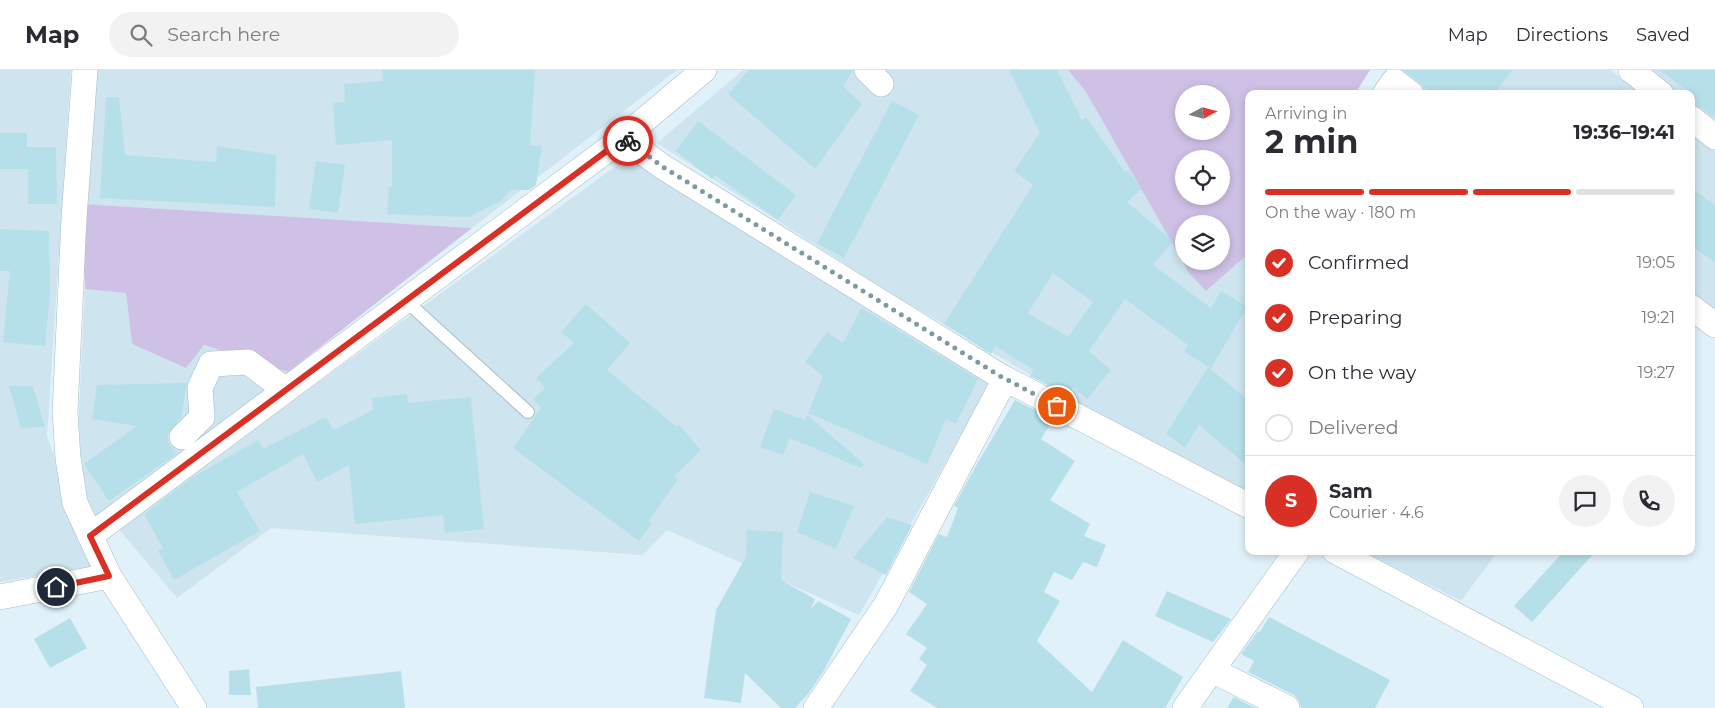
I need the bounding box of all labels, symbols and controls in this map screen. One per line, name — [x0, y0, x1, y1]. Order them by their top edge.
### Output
search box — [109, 12, 459, 57]
text: Map — [25, 20, 79, 49]
icon: search — [127, 21, 155, 49]
text: Search here — [167, 23, 280, 46]
text: Map — [1448, 24, 1488, 46]
text: Directions — [1516, 24, 1608, 46]
text: Saved — [1636, 24, 1690, 46]
north arrow — [1175, 85, 1230, 140]
map controls — [1175, 85, 1230, 270]
text: Arriving in — [1265, 104, 1347, 123]
courier — [603, 116, 653, 166]
text: 19:36–19:41 — [1573, 121, 1675, 144]
text: 2 min — [1265, 122, 1358, 161]
icon: bike — [614, 127, 642, 155]
button: locate — [1175, 150, 1230, 205]
text: On the way · 180 m — [1265, 203, 1416, 222]
button: layers — [1175, 215, 1230, 270]
icon: check — [1265, 249, 1293, 277]
text: Confirmed — [1308, 251, 1409, 274]
text: 19:05 — [1636, 253, 1675, 272]
icon: check — [1265, 304, 1293, 332]
text: Preparing — [1308, 306, 1403, 329]
text: 19:21 — [1641, 308, 1675, 327]
icon: check — [1265, 359, 1293, 387]
text: On the way — [1308, 361, 1416, 384]
text: 19:27 — [1638, 363, 1675, 382]
pin — [1036, 385, 1078, 427]
icon: bag — [1043, 392, 1071, 420]
text: Delivered — [1308, 416, 1399, 439]
button: chat — [1559, 475, 1611, 527]
button: phone — [1623, 475, 1675, 527]
text: Sam — [1329, 480, 1373, 503]
text: S — [1285, 489, 1297, 512]
text: Courier · 4.6 — [1329, 503, 1424, 522]
pin — [35, 566, 77, 608]
icon: home — [42, 573, 70, 601]

